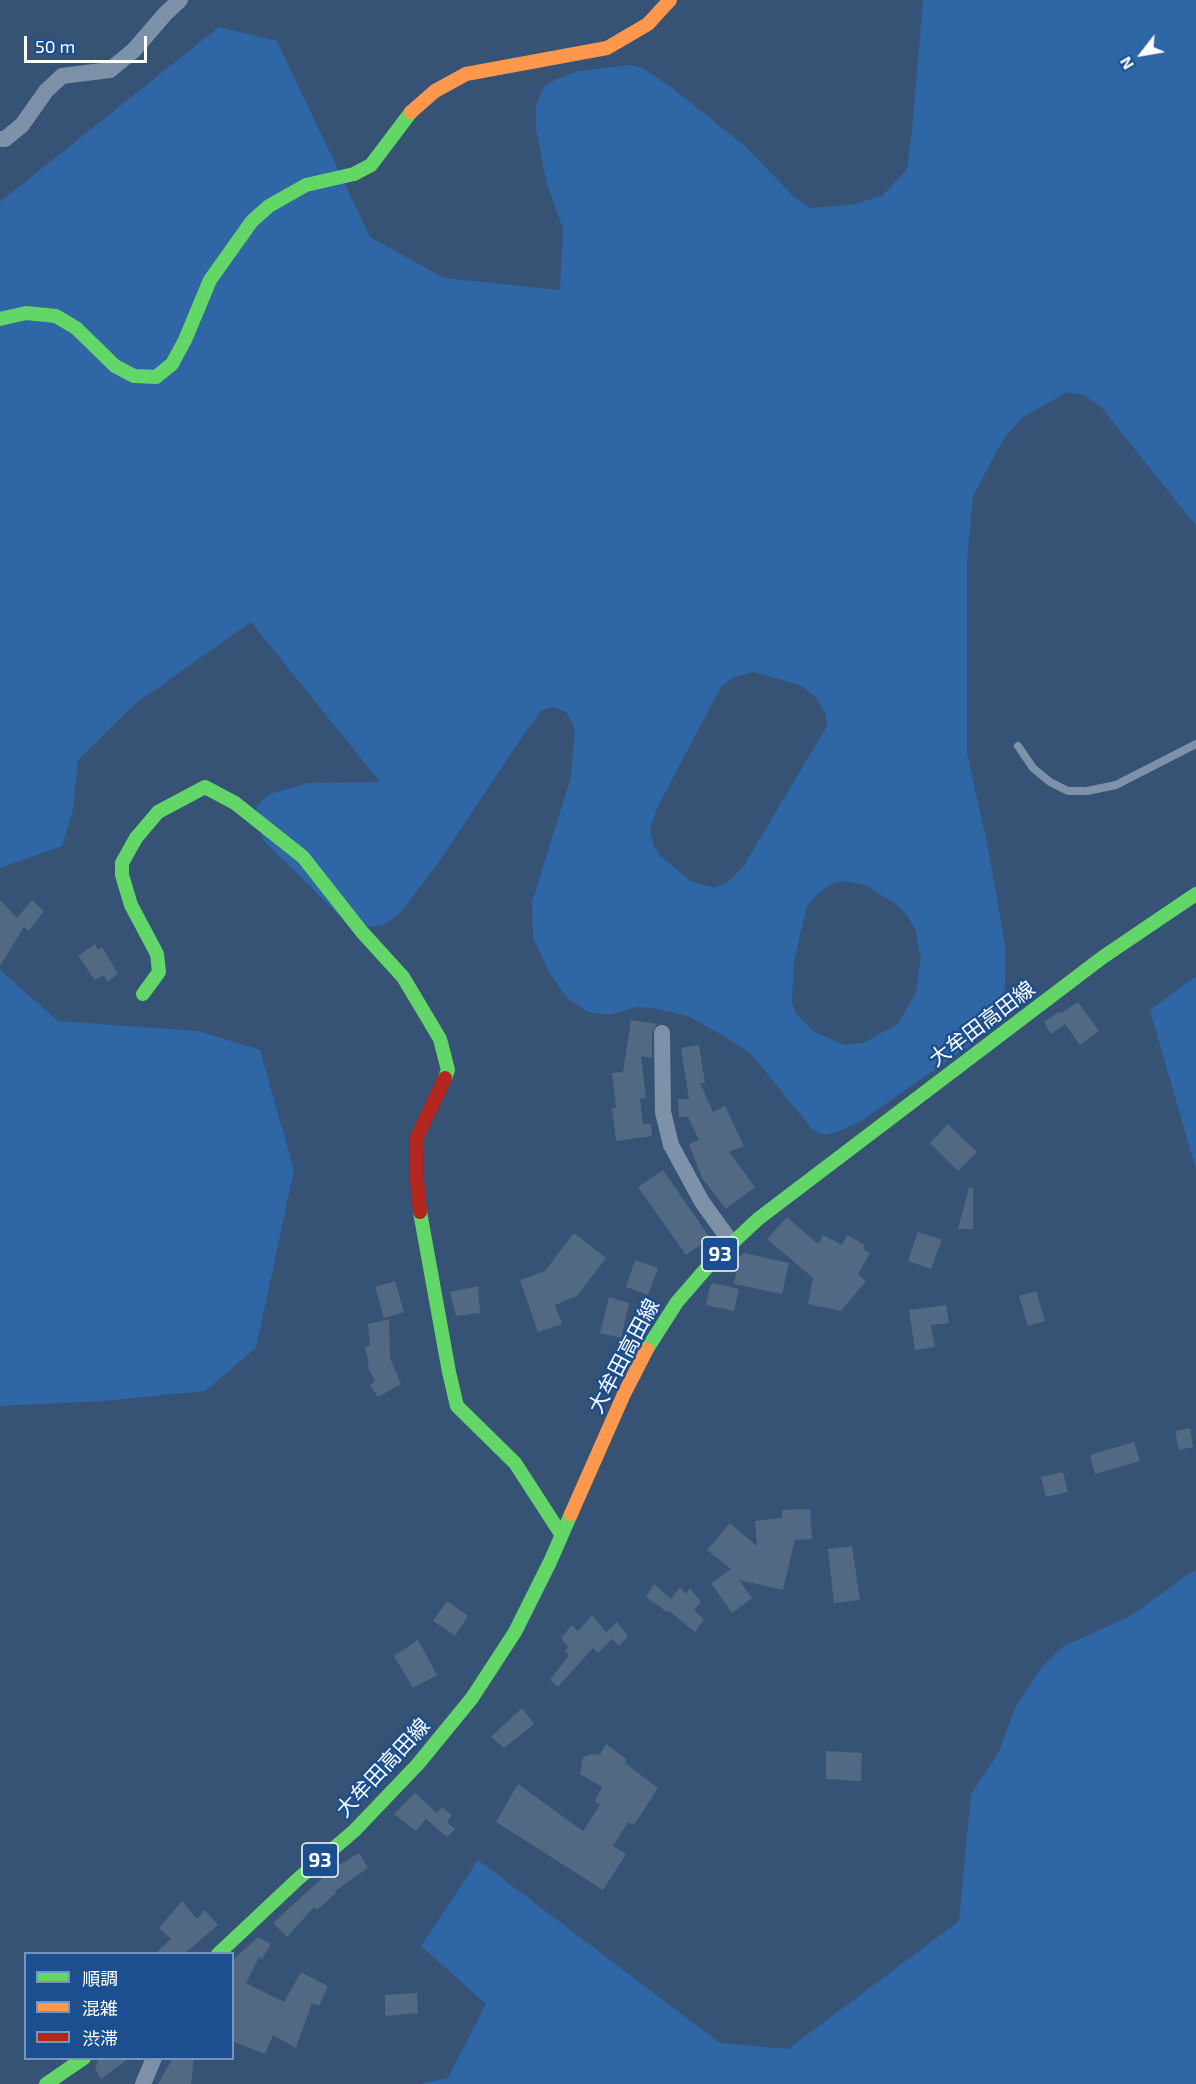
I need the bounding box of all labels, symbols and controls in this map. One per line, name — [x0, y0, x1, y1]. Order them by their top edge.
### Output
scale bar — [27, 24, 150, 62]
north arrow — [1112, 24, 1172, 84]
text: 50 m — [35, 35, 75, 57]
text: N — [1115, 54, 1137, 73]
street label: 大牟田高田線 — [924, 976, 1040, 1072]
road number: 93 — [702, 1237, 738, 1271]
street label: 大牟田高田線 — [583, 1294, 665, 1418]
street label: 大牟田高田線 — [331, 1713, 435, 1823]
road number: 93 — [302, 1843, 338, 1877]
legend — [24, 1952, 234, 2060]
text: 順調 — [82, 1967, 118, 1989]
text: 混雑 — [82, 1997, 118, 2019]
text: 渋滞 — [82, 2027, 118, 2049]

